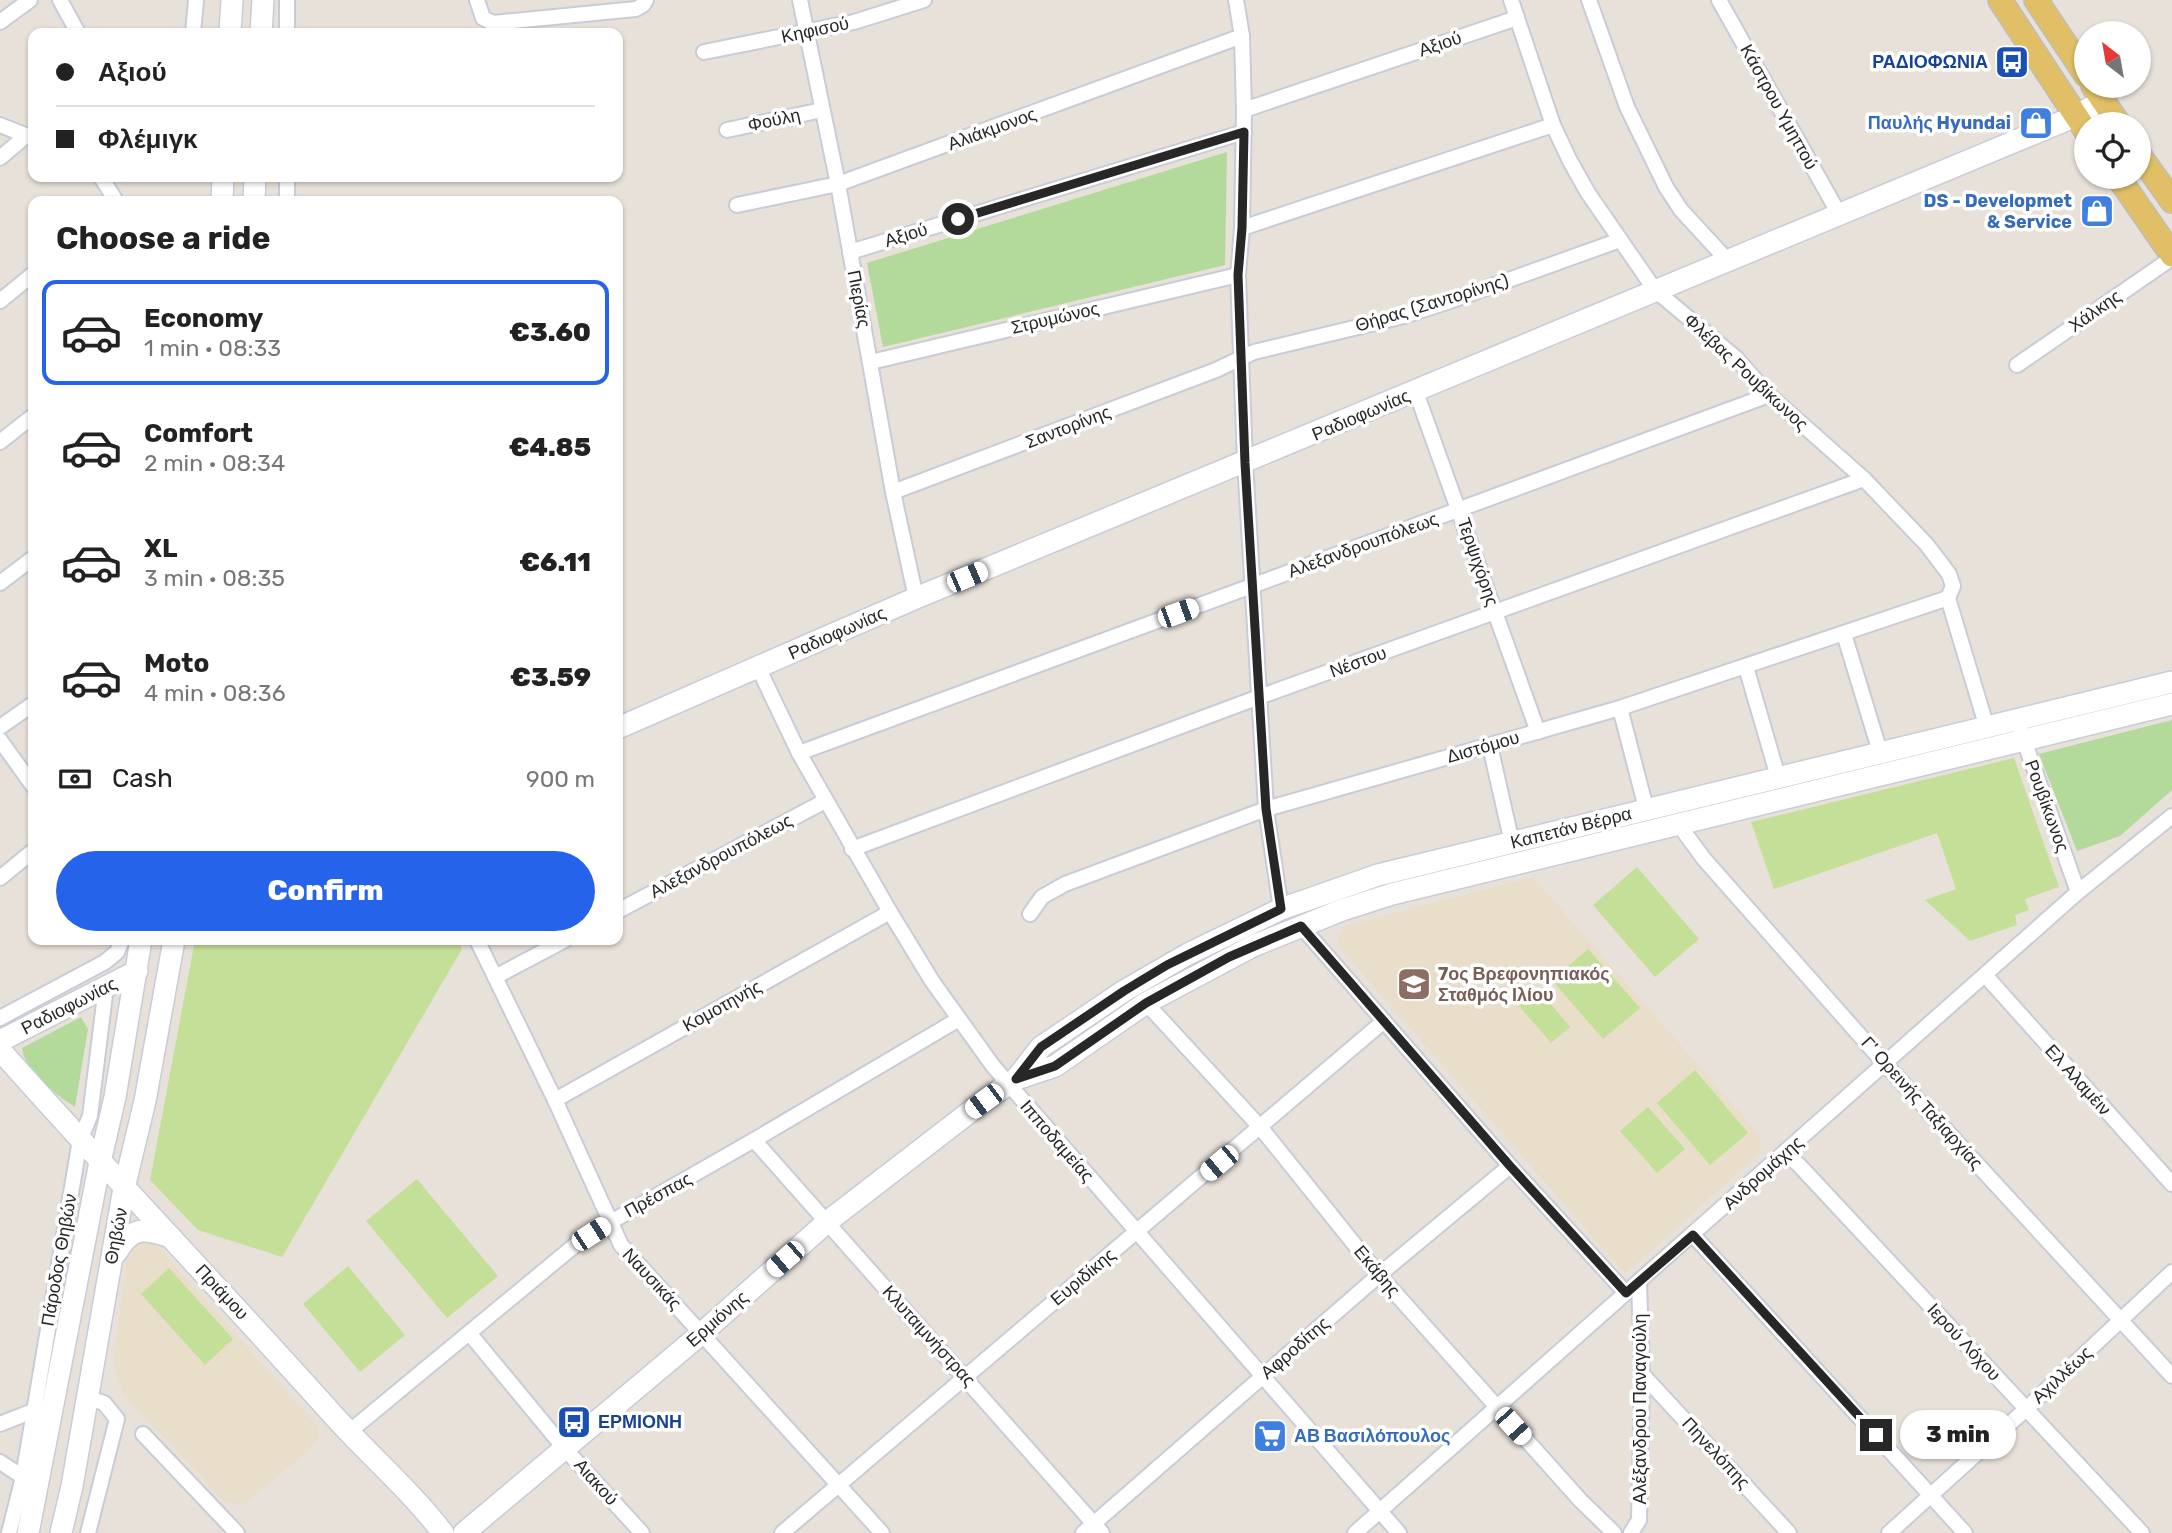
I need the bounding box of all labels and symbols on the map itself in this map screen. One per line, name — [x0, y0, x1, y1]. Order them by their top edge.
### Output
street label: Κηφισού — [779, 12, 851, 48]
north arrow — [2074, 21, 2151, 98]
street label: Αξιού — [1416, 26, 1464, 62]
street label: Κάστρου Υμηττού — [1735, 41, 1823, 173]
bus stop icon: ΡΑΔΙΟΦΩΝΙΑ — [1993, 43, 2031, 81]
place label: ΡΑΔΙΟΦΩΝΙΑ — [1872, 51, 1988, 73]
street label: Αλιάκμονος — [945, 103, 1040, 155]
street label: Φούλη — [746, 104, 802, 136]
shop icon: Παυλής Hyundai — [2017, 104, 2055, 142]
place label: Παυλής Hyundai — [1868, 112, 2011, 134]
place label: DS - Developmet & Service — [1924, 190, 2072, 233]
shop icon: DS - Developmet & Service — [2078, 192, 2116, 230]
route start — [942, 203, 974, 235]
street label: Αξιού — [882, 218, 930, 252]
street label: Πιερίας — [843, 268, 875, 330]
street label: Θήρας (Σαντορίνης) — [1353, 269, 1511, 337]
street label: Χάλκης — [2064, 285, 2126, 337]
street label: Στρυμώνος — [1009, 297, 1101, 339]
street label: Φλέβας Ρουβίκωνος — [1679, 309, 1813, 435]
street label: Ραδιοφωνίας — [1309, 384, 1414, 445]
street label: Σαντορίνης — [1022, 401, 1114, 453]
street label: Αλεξανδρουπόλεως — [1285, 508, 1441, 582]
street label: Τερψιχόρης — [1453, 515, 1503, 609]
car — [944, 559, 991, 595]
car — [1155, 596, 1202, 630]
street label: Ραδιοφωνίας — [785, 602, 889, 664]
street label: Νέστου — [1327, 642, 1389, 682]
street label: Διστόμου — [1444, 726, 1522, 768]
street label: Ρουβίκωνος — [2020, 757, 2074, 856]
street label: Καπετάν Βέρρα — [1508, 802, 1634, 854]
street label: Αλεξανδρουπόλεως — [646, 809, 796, 903]
place label: 7ος Βρεφονηπιακός Σταθμός Ιλίου — [1438, 963, 1610, 1006]
school or university icon: 7ος Βρεφονηπιακός Σταθμός Ιλίου — [1395, 965, 1433, 1003]
street label: Ραδιοφωνίας — [18, 972, 121, 1039]
street label: Κομοτηνής — [679, 975, 766, 1037]
street label: Γ' Ορεινής Ταξιαρχίας — [1857, 1032, 1988, 1174]
street label: Ελ Αλαμέιν — [2040, 1040, 2116, 1120]
car — [961, 1080, 1008, 1122]
street label: Ιπποδαμείας — [1015, 1095, 1099, 1187]
street label: Ανδρομάχης — [1719, 1131, 1808, 1215]
car — [1197, 1141, 1242, 1185]
street label: Πρέσπας — [620, 1167, 696, 1222]
street label: Πάροδος Θηβών — [37, 1192, 81, 1328]
street label: Θηβών — [100, 1206, 132, 1266]
car — [568, 1214, 615, 1254]
car — [763, 1237, 808, 1281]
street label: Εκάβης — [1349, 1241, 1405, 1301]
street label: Ευριδίκης — [1046, 1243, 1120, 1310]
street label: Ναυσικάς — [618, 1244, 686, 1315]
street label: Πριάμου — [191, 1260, 253, 1324]
street label: Κλυταιμνήστρας — [878, 1281, 980, 1391]
street label: Ερμιόνης — [682, 1286, 753, 1352]
street label: Ιερού Λόχου — [1923, 1299, 2005, 1385]
street label: Αφροδίτης — [1256, 1312, 1334, 1384]
street label: Αλέξανδρου Παναγούλη — [1629, 1313, 1651, 1505]
street label: Αχιλλέως — [2027, 1342, 2097, 1408]
bus stop icon: ΕΡΜΙΟΝΗ — [555, 1403, 593, 1441]
car — [1492, 1403, 1535, 1449]
callout: 3 min — [1900, 1410, 2016, 1460]
place label: ΕΡΜΙΟΝΗ — [598, 1411, 682, 1433]
street label: Πηνελόπης — [1677, 1413, 1755, 1494]
supermarket icon: ΑΒ Βασιλόπουλος — [1251, 1417, 1289, 1455]
route end — [1860, 1419, 1892, 1451]
place label: ΑΒ Βασιλόπουλος — [1294, 1425, 1450, 1447]
street label: Αιακού — [569, 1454, 623, 1510]

